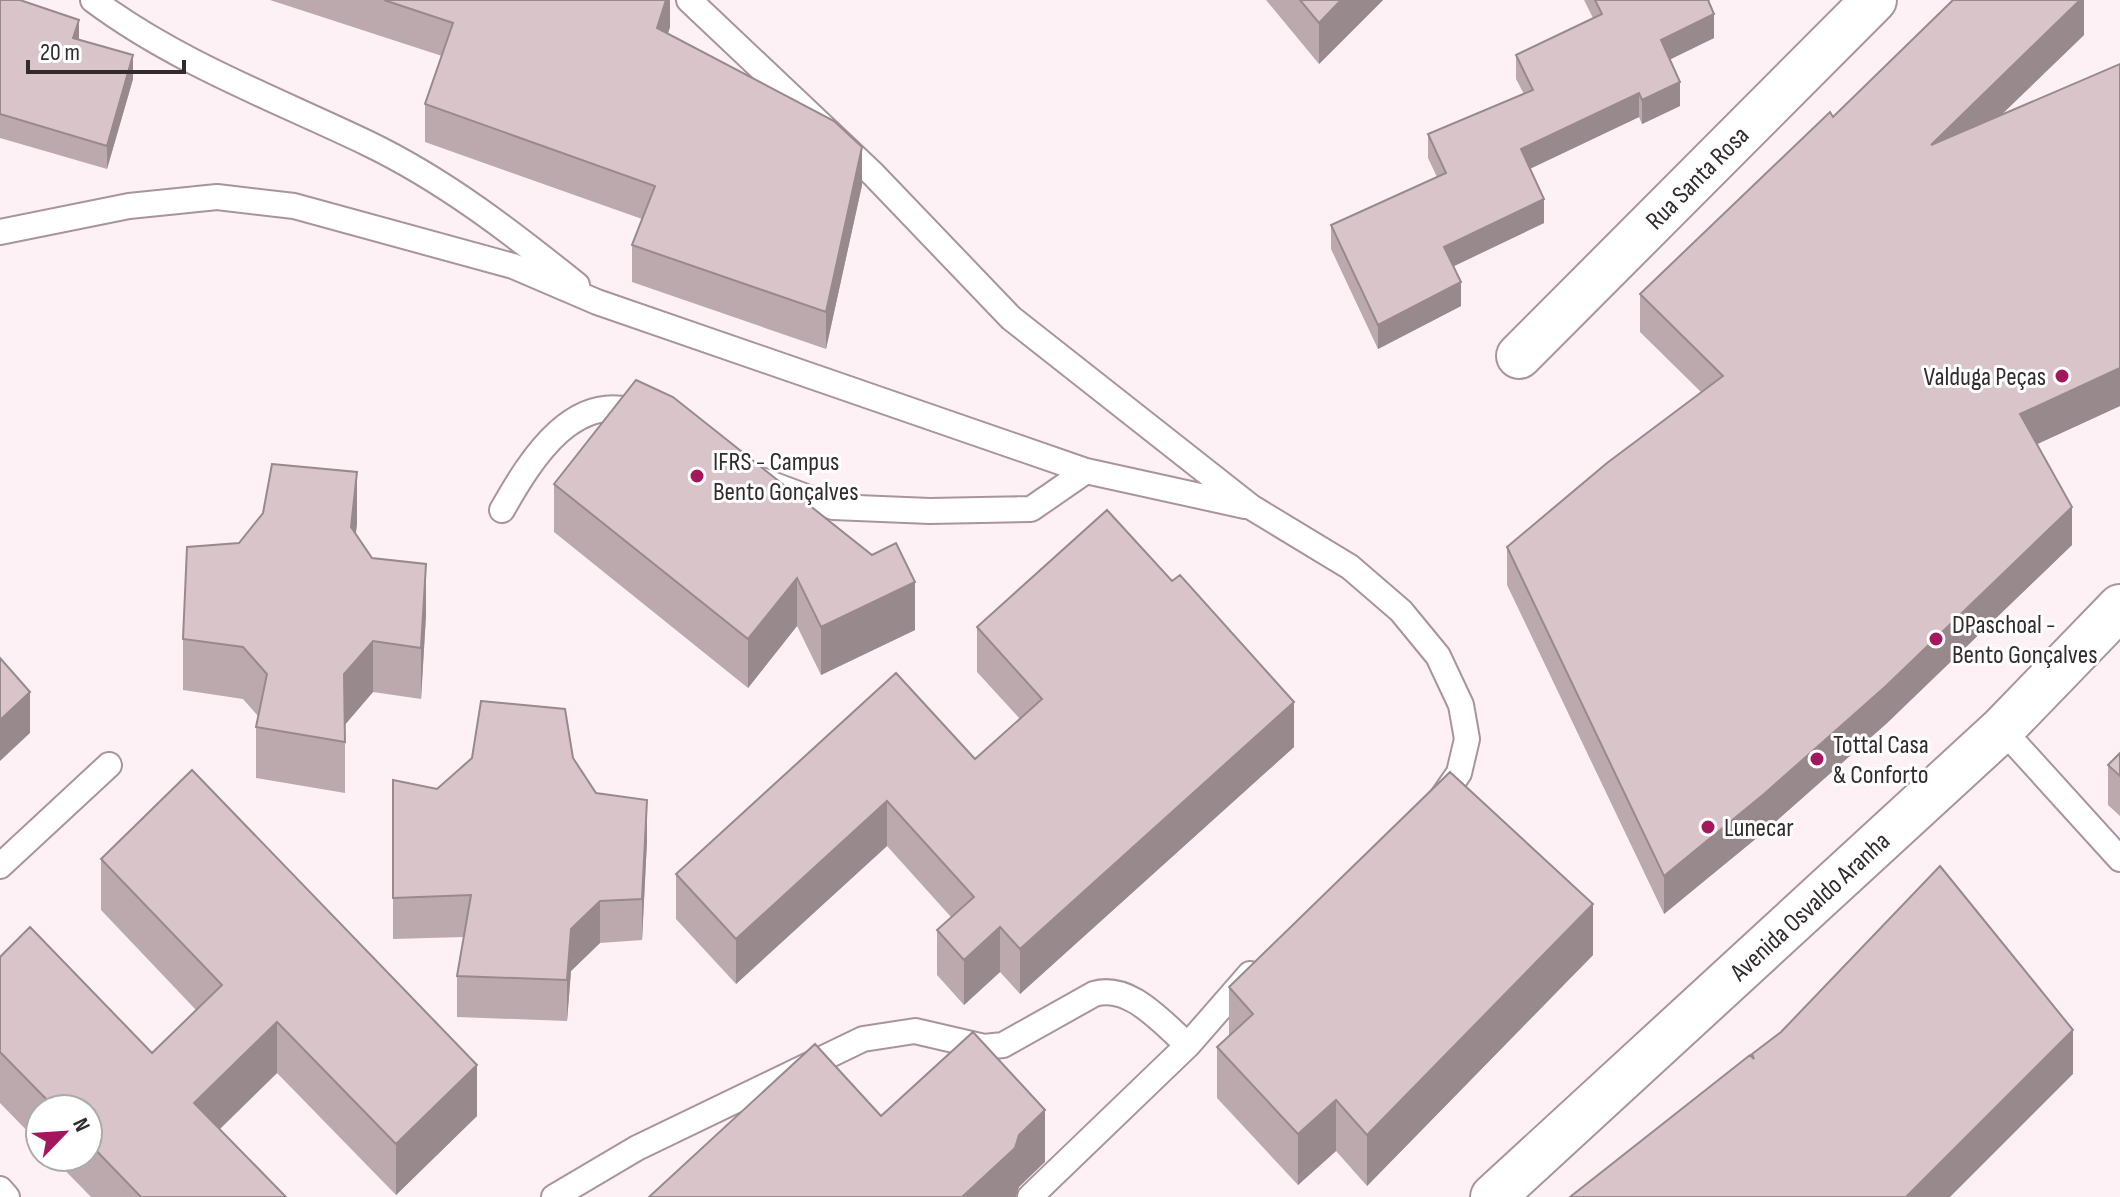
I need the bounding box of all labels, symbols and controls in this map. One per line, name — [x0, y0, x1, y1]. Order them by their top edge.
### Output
scale bar — [28, 24, 184, 74]
text: 20 m — [40, 38, 80, 67]
street label: Rua Santa Rosa — [1640, 121, 1756, 237]
place label: Valduga Peças — [1924, 362, 2046, 393]
marker: Valduga Peças — [2053, 367, 2071, 385]
place label: IFRS - Campus Bento Gonçalves — [713, 447, 858, 508]
marker: IFRS - Campus Bento Gonçalves — [688, 467, 706, 485]
place label: DPaschoal - Bento Gonçalves — [1952, 610, 2097, 671]
marker: DPaschoal - Bento Gonçalves — [1927, 630, 1945, 648]
place label: Tottal Casa & Conforto — [1833, 730, 1929, 791]
marker: Tottal Casa & Conforto — [1808, 750, 1826, 768]
place label: Lunecar — [1724, 813, 1794, 844]
marker: Lunecar — [1699, 818, 1717, 836]
street label: Avenida Osvaldo Aranha — [1724, 826, 1897, 989]
north arrow — [24, 1093, 104, 1173]
text: N — [66, 1114, 95, 1136]

